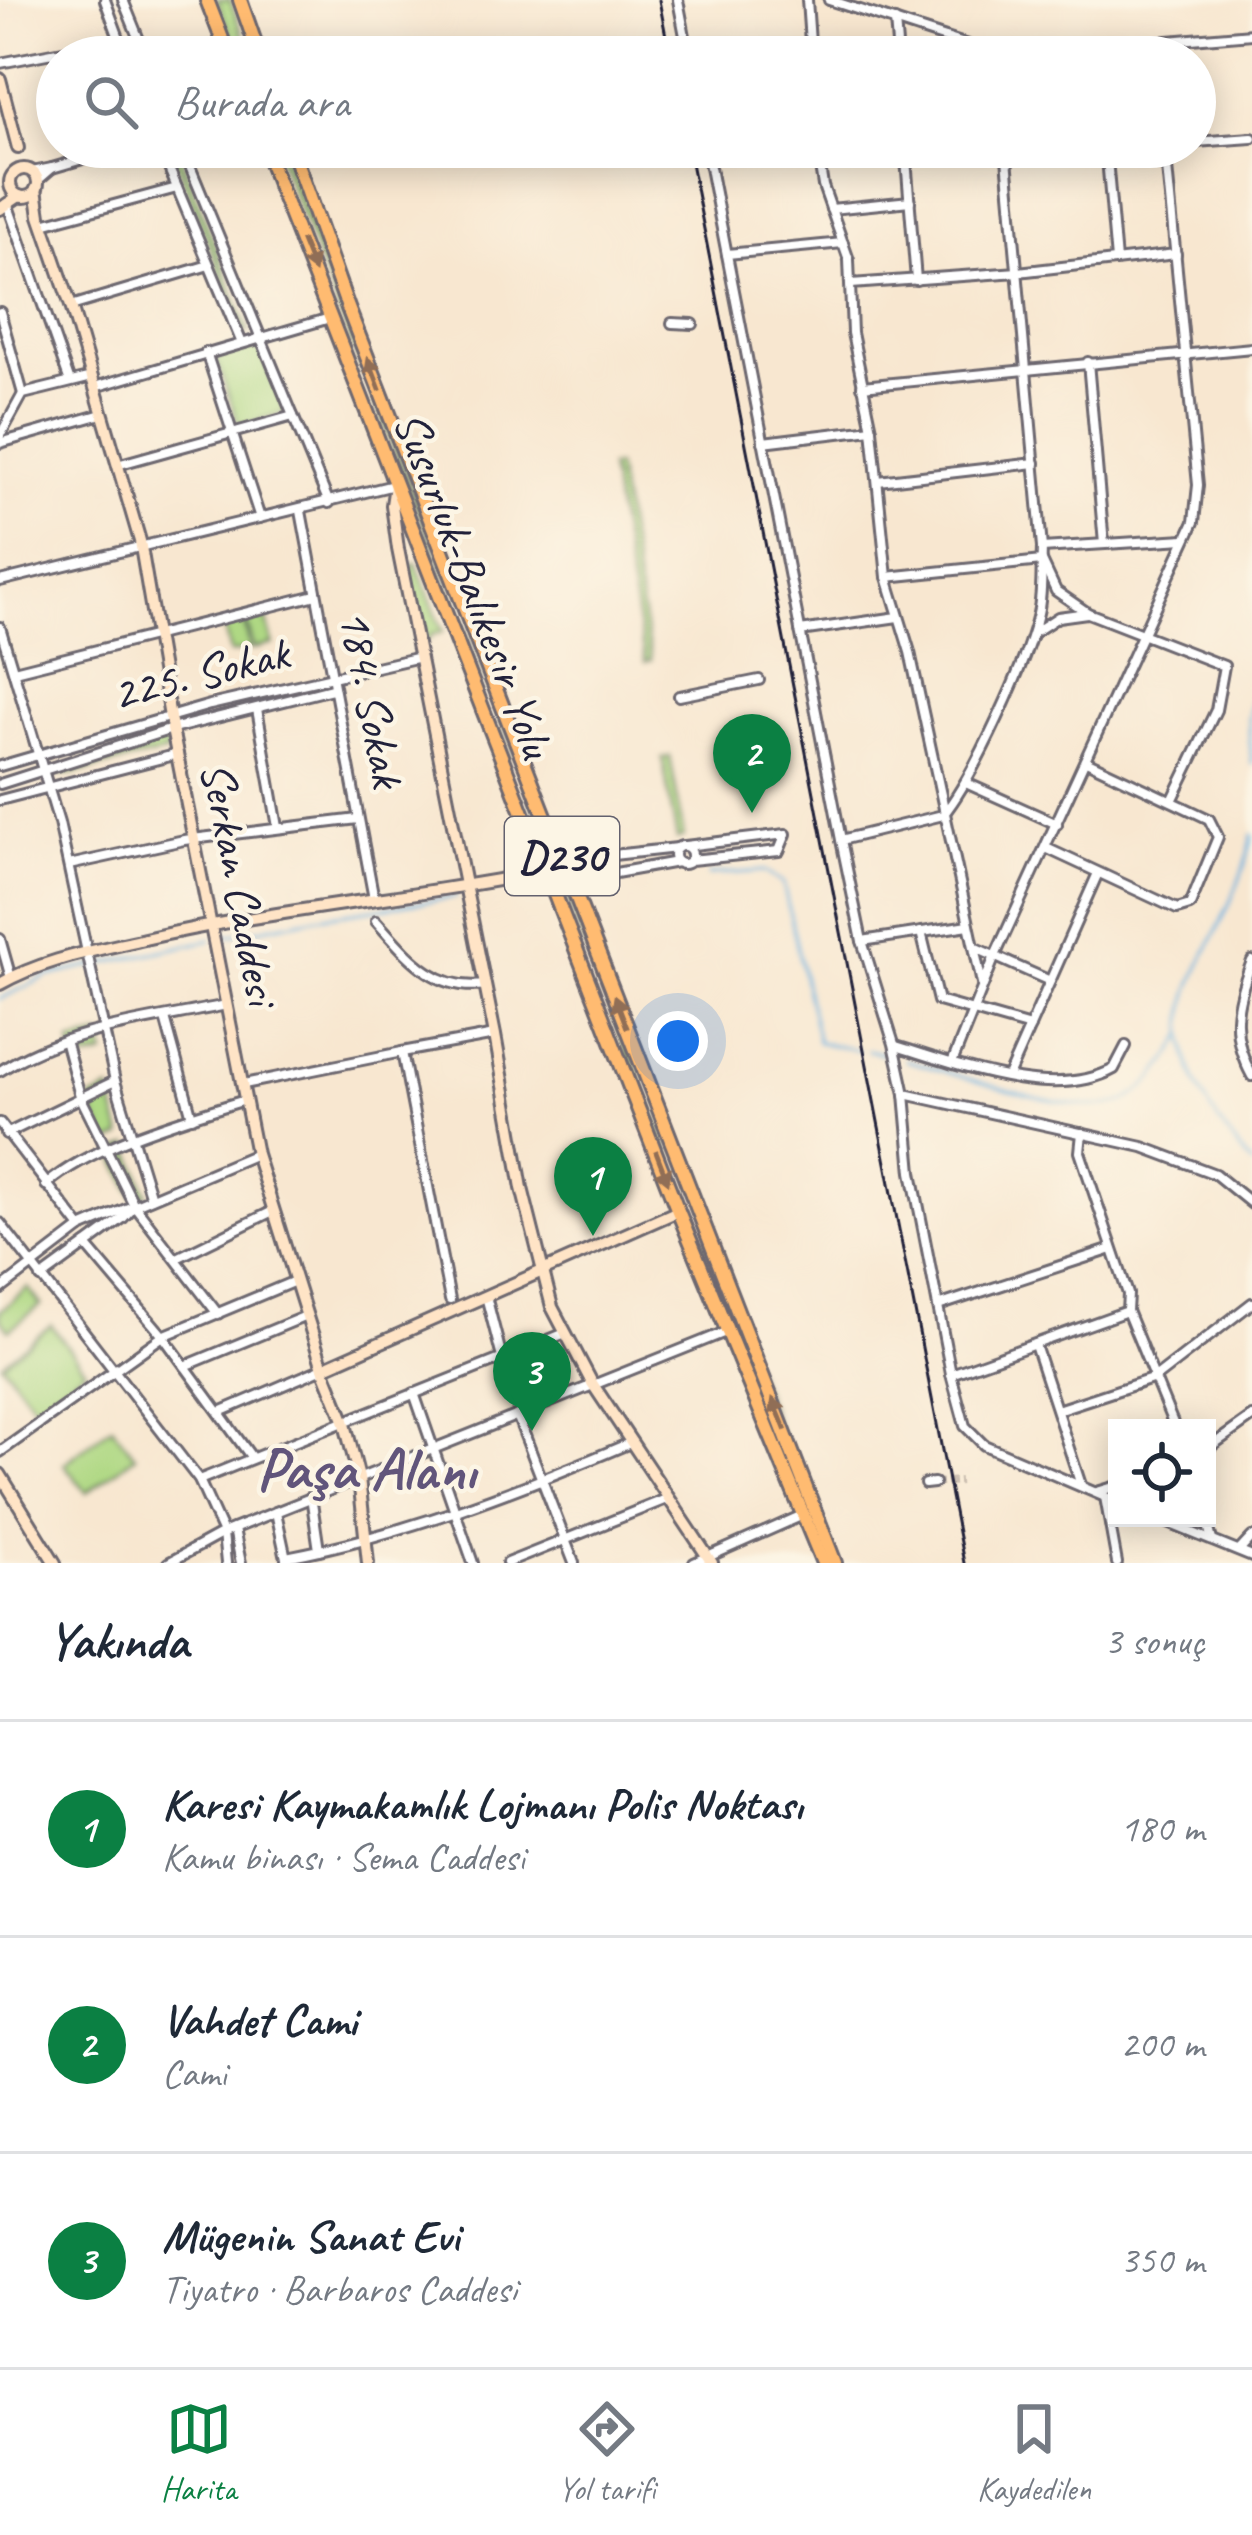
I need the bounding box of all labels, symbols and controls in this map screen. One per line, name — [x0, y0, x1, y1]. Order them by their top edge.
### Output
search box — [36, 36, 1216, 168]
icon: search — [78, 69, 144, 135]
text: Burada ara — [174, 74, 349, 131]
one-way arrow — [299, 238, 318, 274]
one-way arrow — [363, 356, 382, 392]
street label: Susurluk-Balıkesir Yolu — [380, 403, 569, 768]
street label: 184. Sokak — [325, 604, 419, 795]
street label: 225. Sokak — [105, 621, 298, 724]
pin: 2 — [713, 714, 791, 813]
street label: Serkan Caddesi — [187, 756, 294, 1015]
road number: D230 — [505, 817, 619, 895]
one-way arrow — [610, 994, 629, 1030]
your location — [648, 1011, 708, 1071]
pin: 1 — [554, 1137, 632, 1236]
one-way arrow — [653, 1150, 672, 1186]
pin: 3 — [493, 1332, 571, 1431]
one-way arrow — [769, 1396, 788, 1432]
map controls — [1108, 1419, 1216, 1527]
button: locate — [1108, 1419, 1216, 1527]
district label: Paşa Alanı — [257, 1431, 479, 1507]
text: Yakında — [48, 1609, 188, 1673]
text: 3 sonuç — [1104, 1617, 1204, 1666]
text: Karesi Kaymakamlık Lojmanı Polis Noktası — [162, 1776, 802, 1833]
text: 1 — [78, 1804, 96, 1853]
text: 180 m — [1120, 1804, 1204, 1853]
text: Kamu binası · Sema Caddesi — [162, 1833, 525, 1882]
text: Vahdet Cami — [162, 1992, 357, 2049]
text: 2 — [78, 2020, 96, 2069]
text: 200 m — [1120, 2020, 1204, 2069]
text: Cami — [162, 2049, 227, 2098]
text: Mügenin Sanat Evi — [162, 2208, 459, 2265]
text: 3 — [78, 2236, 96, 2285]
text: 350 m — [1120, 2236, 1204, 2285]
text: Tiyatro · Barbaros Caddesi — [162, 2265, 517, 2314]
tab: Harita — [161, 2396, 236, 2510]
tab: Yol tarifi — [558, 2396, 655, 2510]
tab: Kaydedilen — [977, 2396, 1091, 2510]

